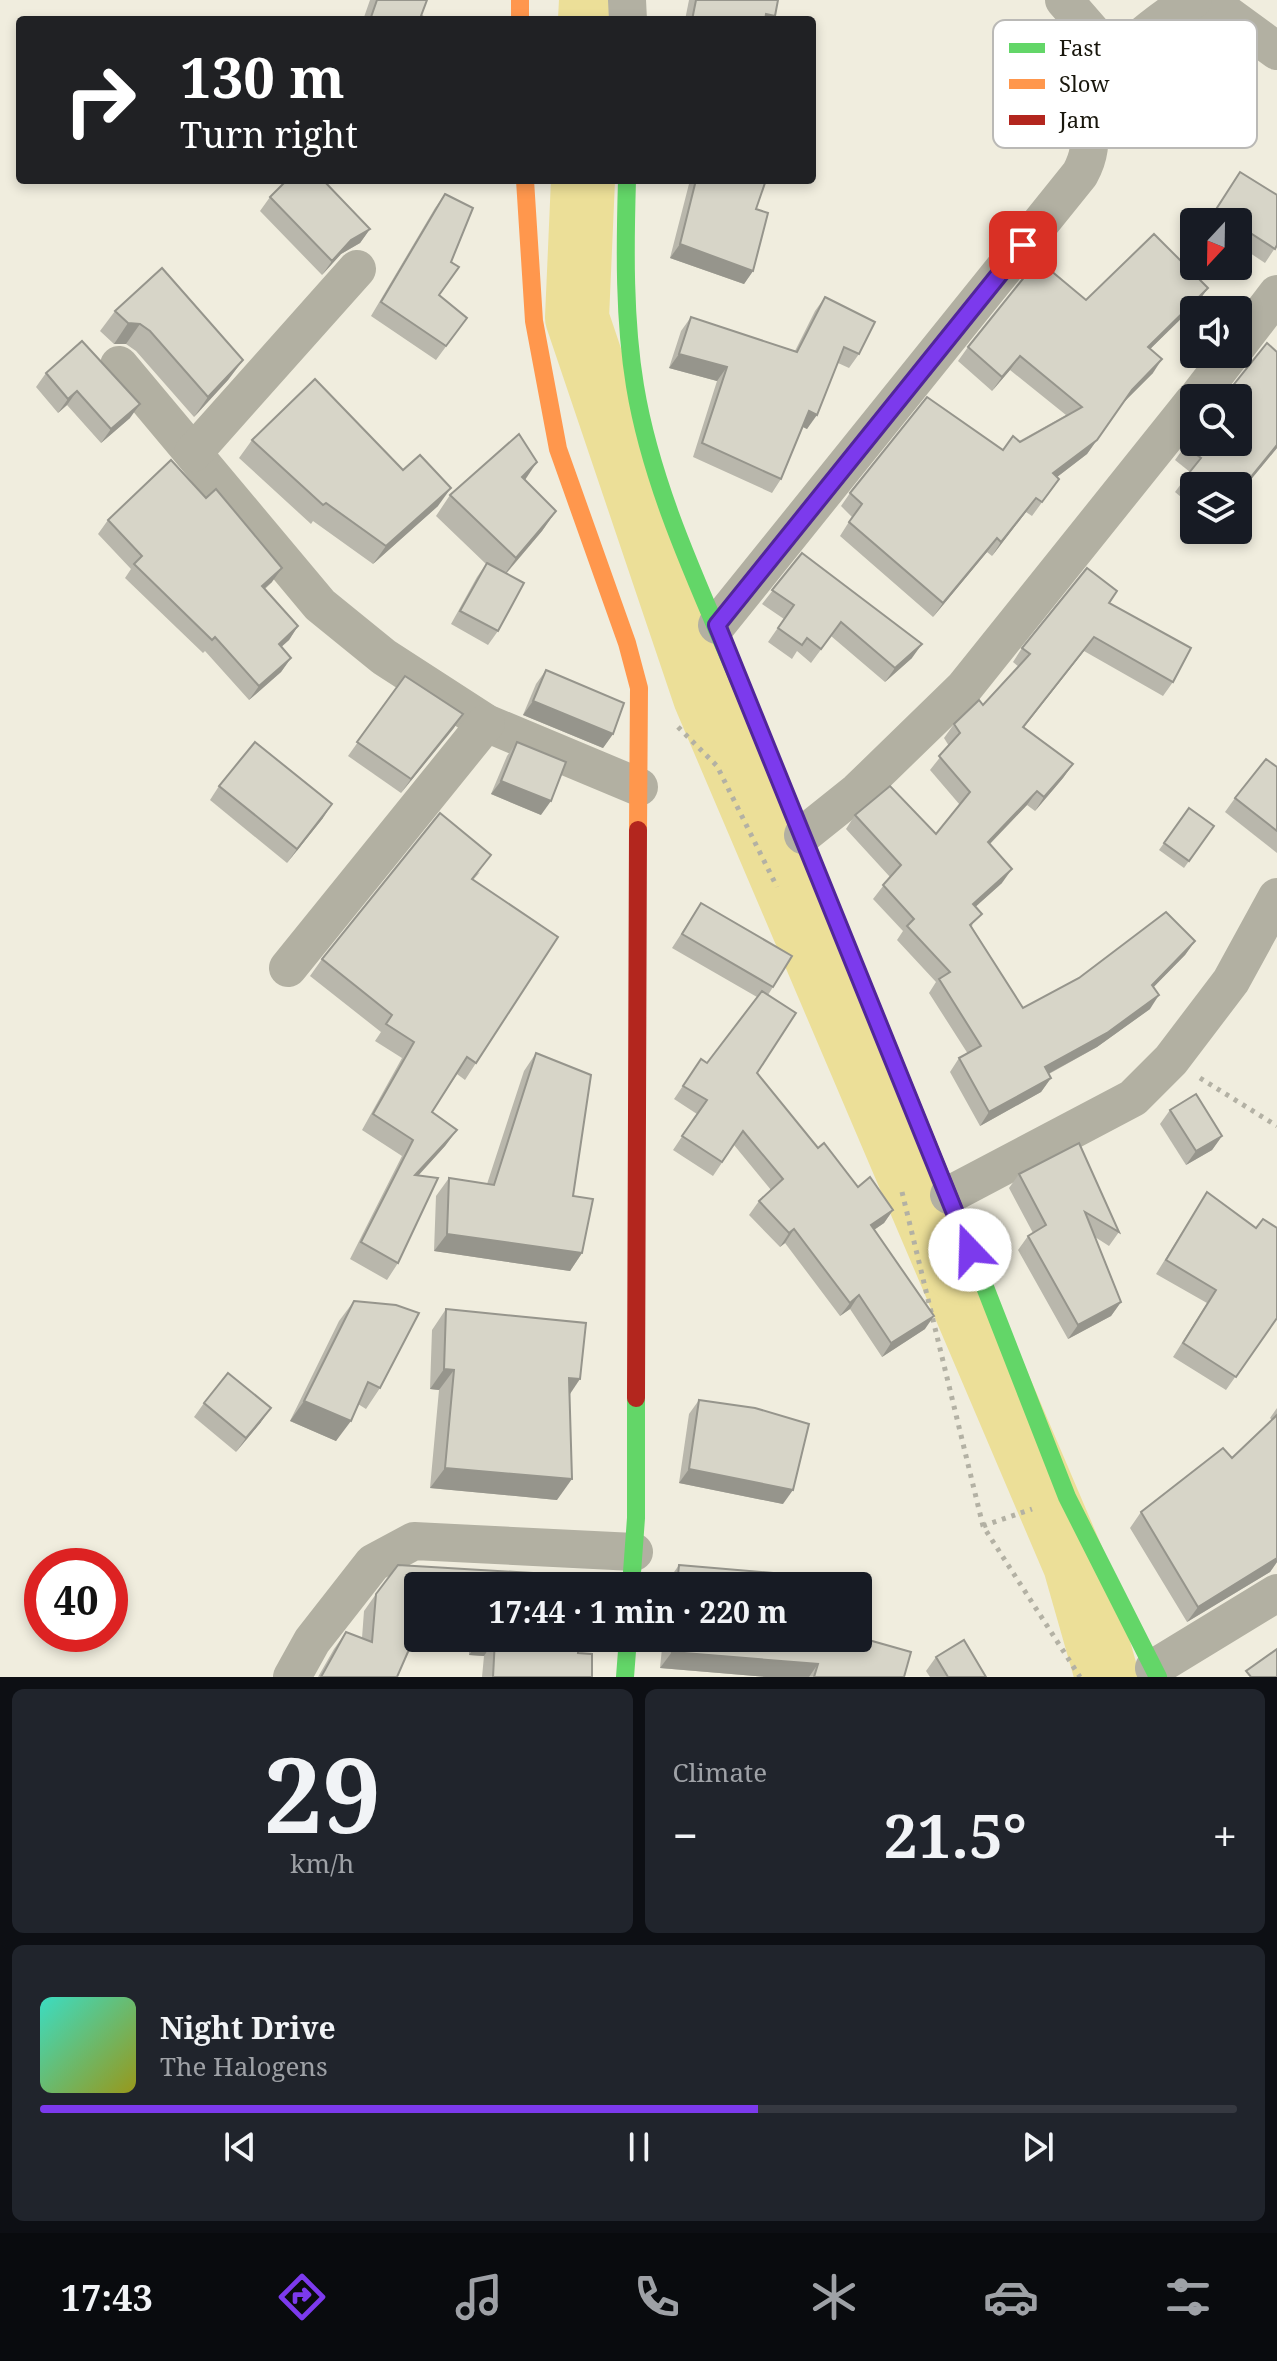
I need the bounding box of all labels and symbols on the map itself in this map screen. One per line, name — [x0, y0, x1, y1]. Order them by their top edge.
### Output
legend — [993, 20, 1257, 148]
text: Fast — [1059, 32, 1101, 62]
text: Slow — [1059, 68, 1109, 98]
text: Jam — [1058, 104, 1100, 134]
north arrow — [1180, 208, 1252, 280]
pin — [989, 211, 1057, 279]
position arrow — [928, 1208, 1012, 1292]
speed limit sign: 40 — [24, 1548, 128, 1652]

